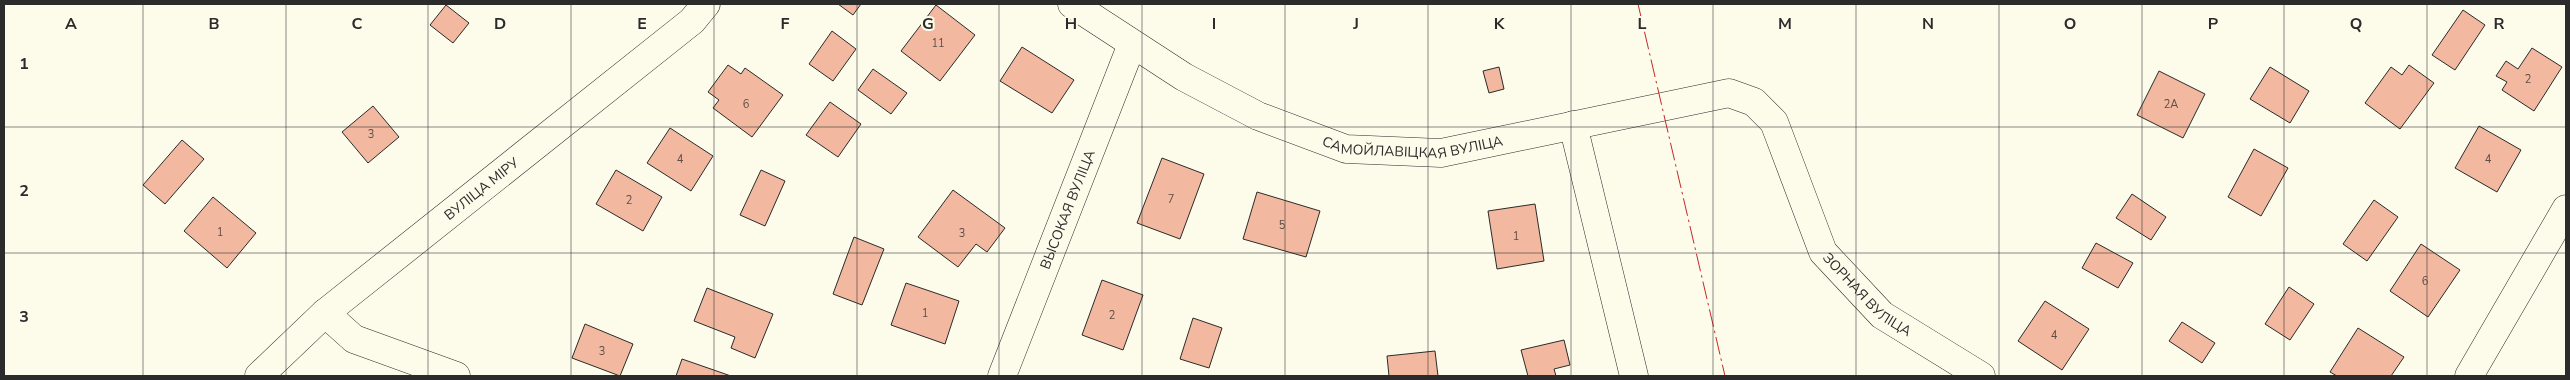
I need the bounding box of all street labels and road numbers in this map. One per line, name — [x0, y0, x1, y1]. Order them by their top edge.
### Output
street label: САМОЙЛАВІЦКАЯ ВУЛІЦА — [1320, 131, 1504, 163]
street label: ВЫСОКАЯ ВУЛІЦА — [1035, 147, 1099, 272]
street label: ВУЛІЦА МІРУ — [440, 152, 523, 224]
street label: ЗОРНАЯ ВУЛІЦА — [1819, 248, 1915, 341]

